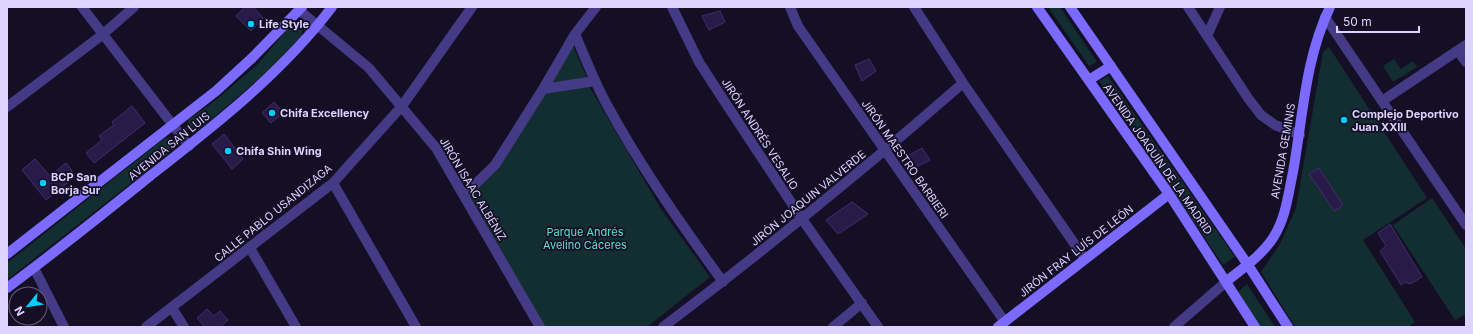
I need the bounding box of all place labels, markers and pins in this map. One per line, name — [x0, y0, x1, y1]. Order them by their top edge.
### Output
place label: Life Style — [259, 17, 310, 31]
marker: Life Style — [246, 19, 256, 29]
place label: Chifa Excellency — [280, 106, 370, 120]
place label: Complejo Deportivo Juan XXIII — [1352, 107, 1459, 134]
marker: Chifa Excellency — [267, 108, 277, 118]
marker: Complejo Deportivo Juan XXIII — [1339, 115, 1349, 125]
place label: Chifa Shin Wing — [236, 144, 322, 158]
marker: Chifa Shin Wing — [223, 146, 233, 156]
place label: BCP San Borja Sur — [51, 170, 101, 197]
marker: BCP San Borja Sur — [38, 178, 48, 188]

